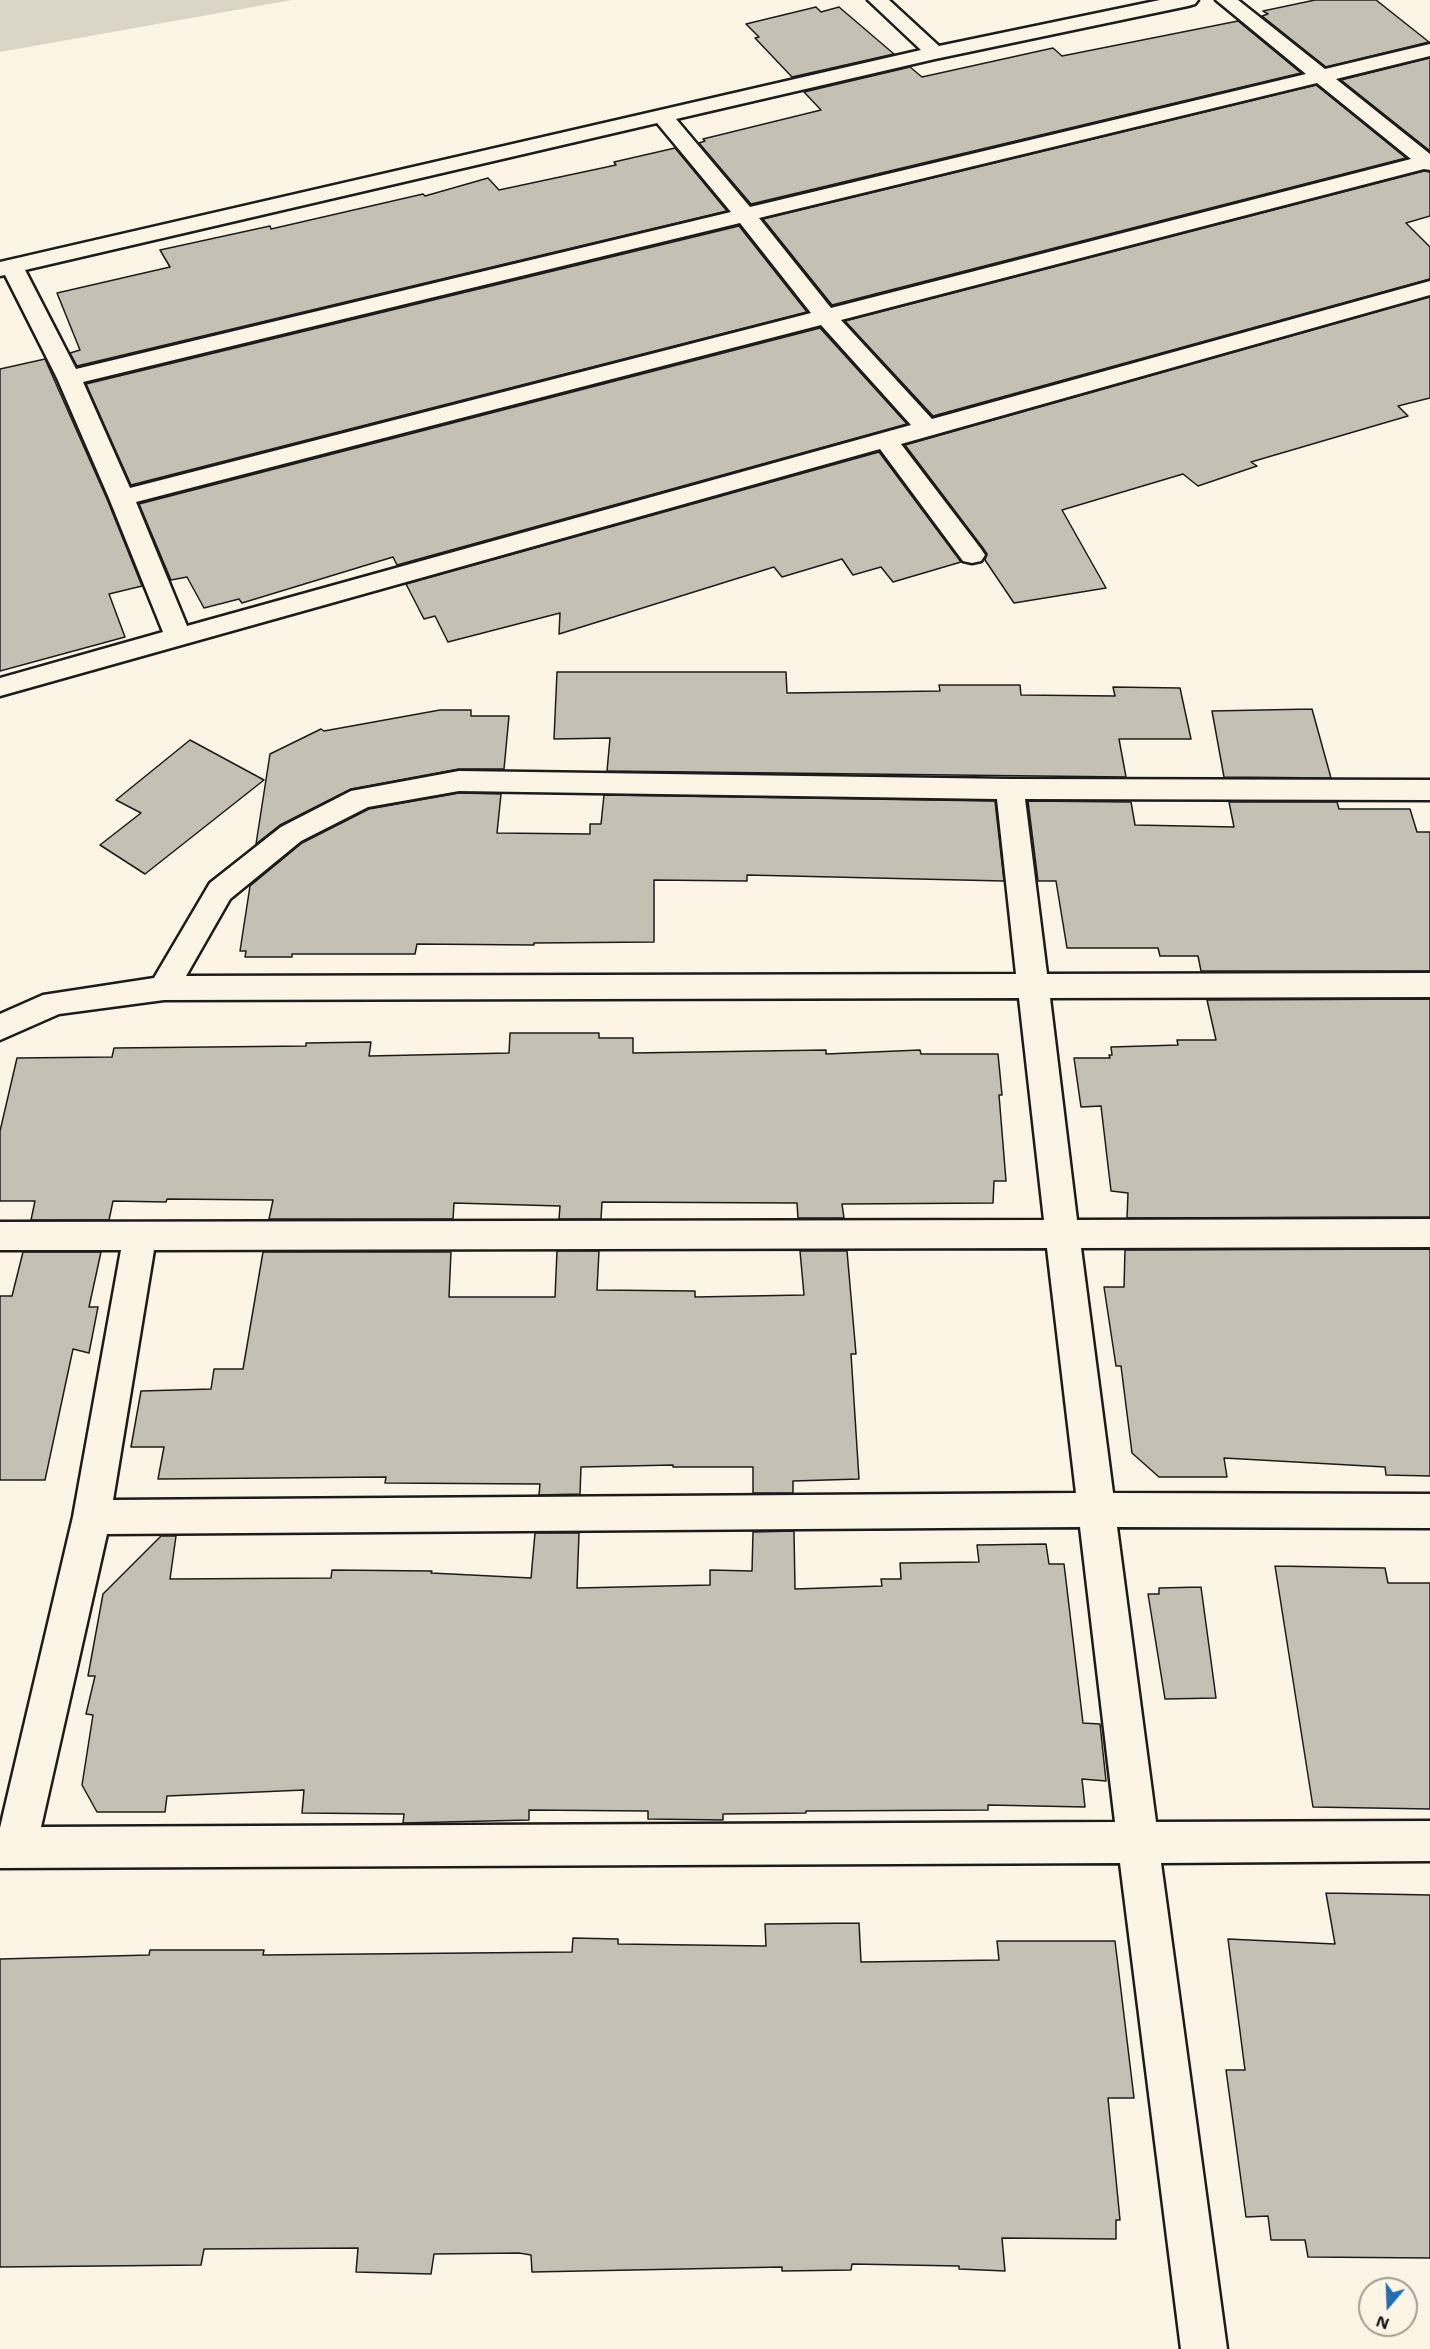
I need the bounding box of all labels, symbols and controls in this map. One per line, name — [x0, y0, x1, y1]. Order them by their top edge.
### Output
north arrow — [1358, 2277, 1418, 2337]
text: N — [1373, 2311, 1392, 2335]

